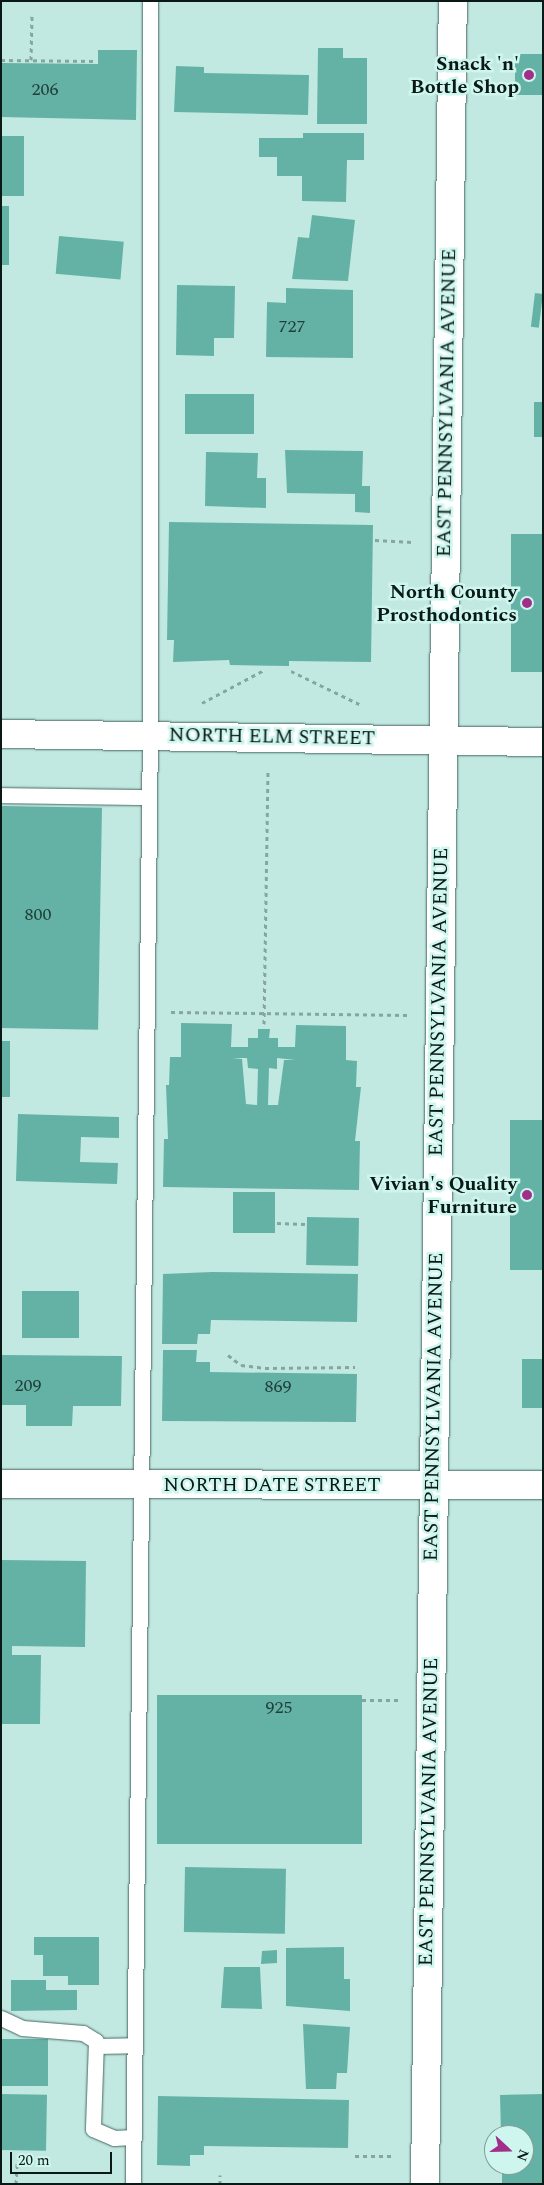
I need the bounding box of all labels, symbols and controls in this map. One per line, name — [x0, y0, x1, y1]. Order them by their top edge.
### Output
place label: Snack 'n' Bottle Shop — [410, 52, 519, 99]
marker: Snack 'n' Bottle Shop — [523, 69, 535, 81]
house number: 206 — [32, 79, 58, 101]
street label: EAST PENNSYLVANIA AVENUE — [432, 248, 462, 558]
house number: 727 — [279, 316, 305, 338]
place label: North County Prosthodontics — [376, 580, 517, 627]
marker: North County Prosthodontics — [521, 597, 533, 609]
street label: NORTH ELM STREET — [169, 723, 375, 751]
street label: EAST PENNSYLVANIA AVENUE — [424, 847, 454, 1157]
house number: 800 — [25, 904, 51, 926]
place label: Vivian's Quality Furniture — [369, 1172, 517, 1219]
marker: Vivian's Quality Furniture — [521, 1189, 533, 1201]
street label: EAST PENNSYLVANIA AVENUE — [419, 1252, 449, 1562]
house number: 209 — [15, 1375, 41, 1397]
house number: 869 — [265, 1376, 291, 1398]
street label: NORTH DATE STREET — [163, 1473, 381, 1497]
street label: EAST PENNSYLVANIA AVENUE — [414, 1657, 444, 1967]
house number: 925 — [266, 1697, 292, 1719]
north arrow — [484, 2125, 534, 2175]
scale bar — [12, 2142, 115, 2174]
text: N — [511, 2146, 534, 2164]
text: 20 m — [18, 2149, 50, 2172]

